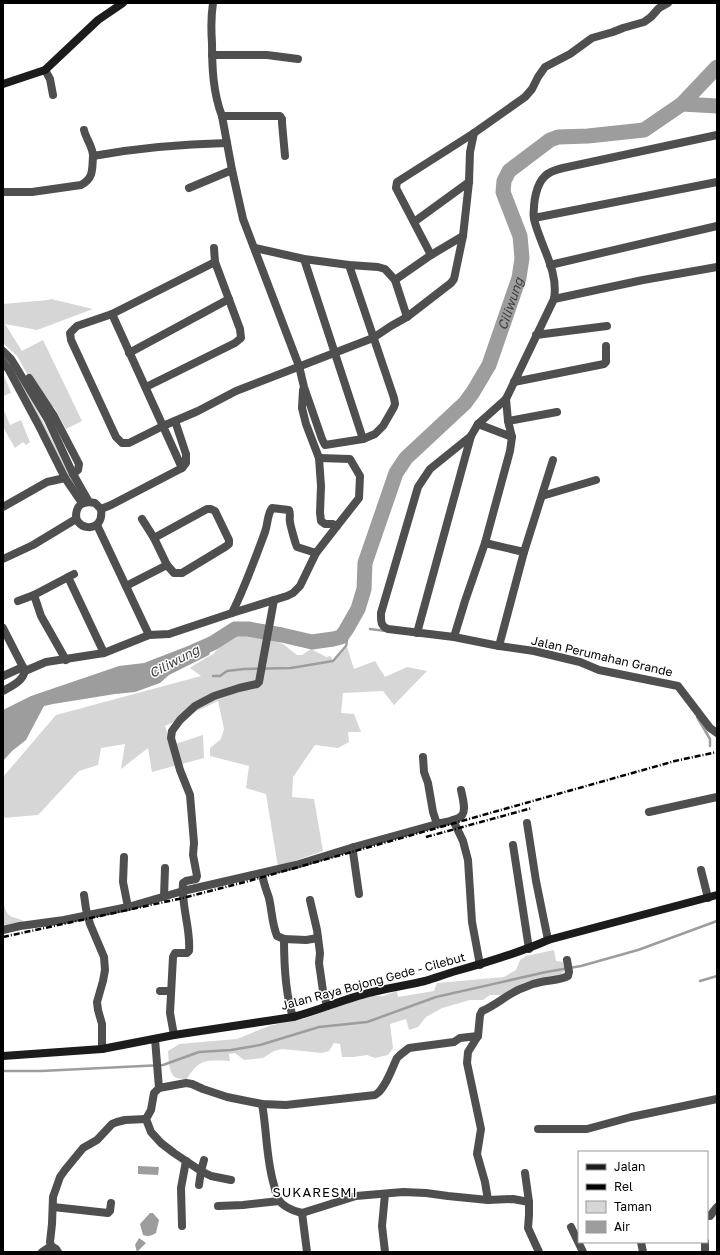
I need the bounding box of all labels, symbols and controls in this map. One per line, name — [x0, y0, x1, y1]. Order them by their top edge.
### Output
water label: Ciliwung — [494, 274, 527, 332]
street label: Jalan Perumahan Grande — [530, 632, 674, 680]
water label: Ciliwung — [146, 641, 203, 681]
street label: Jalan Raya Bojong Gede - Cilebut — [279, 949, 467, 1013]
legend — [578, 1151, 708, 1243]
text: Jalan — [614, 1159, 645, 1174]
text: Rel — [614, 1179, 633, 1194]
district label: SUKARESMI — [272, 1184, 358, 1200]
text: Taman — [614, 1199, 652, 1214]
text: Air — [614, 1219, 630, 1234]

